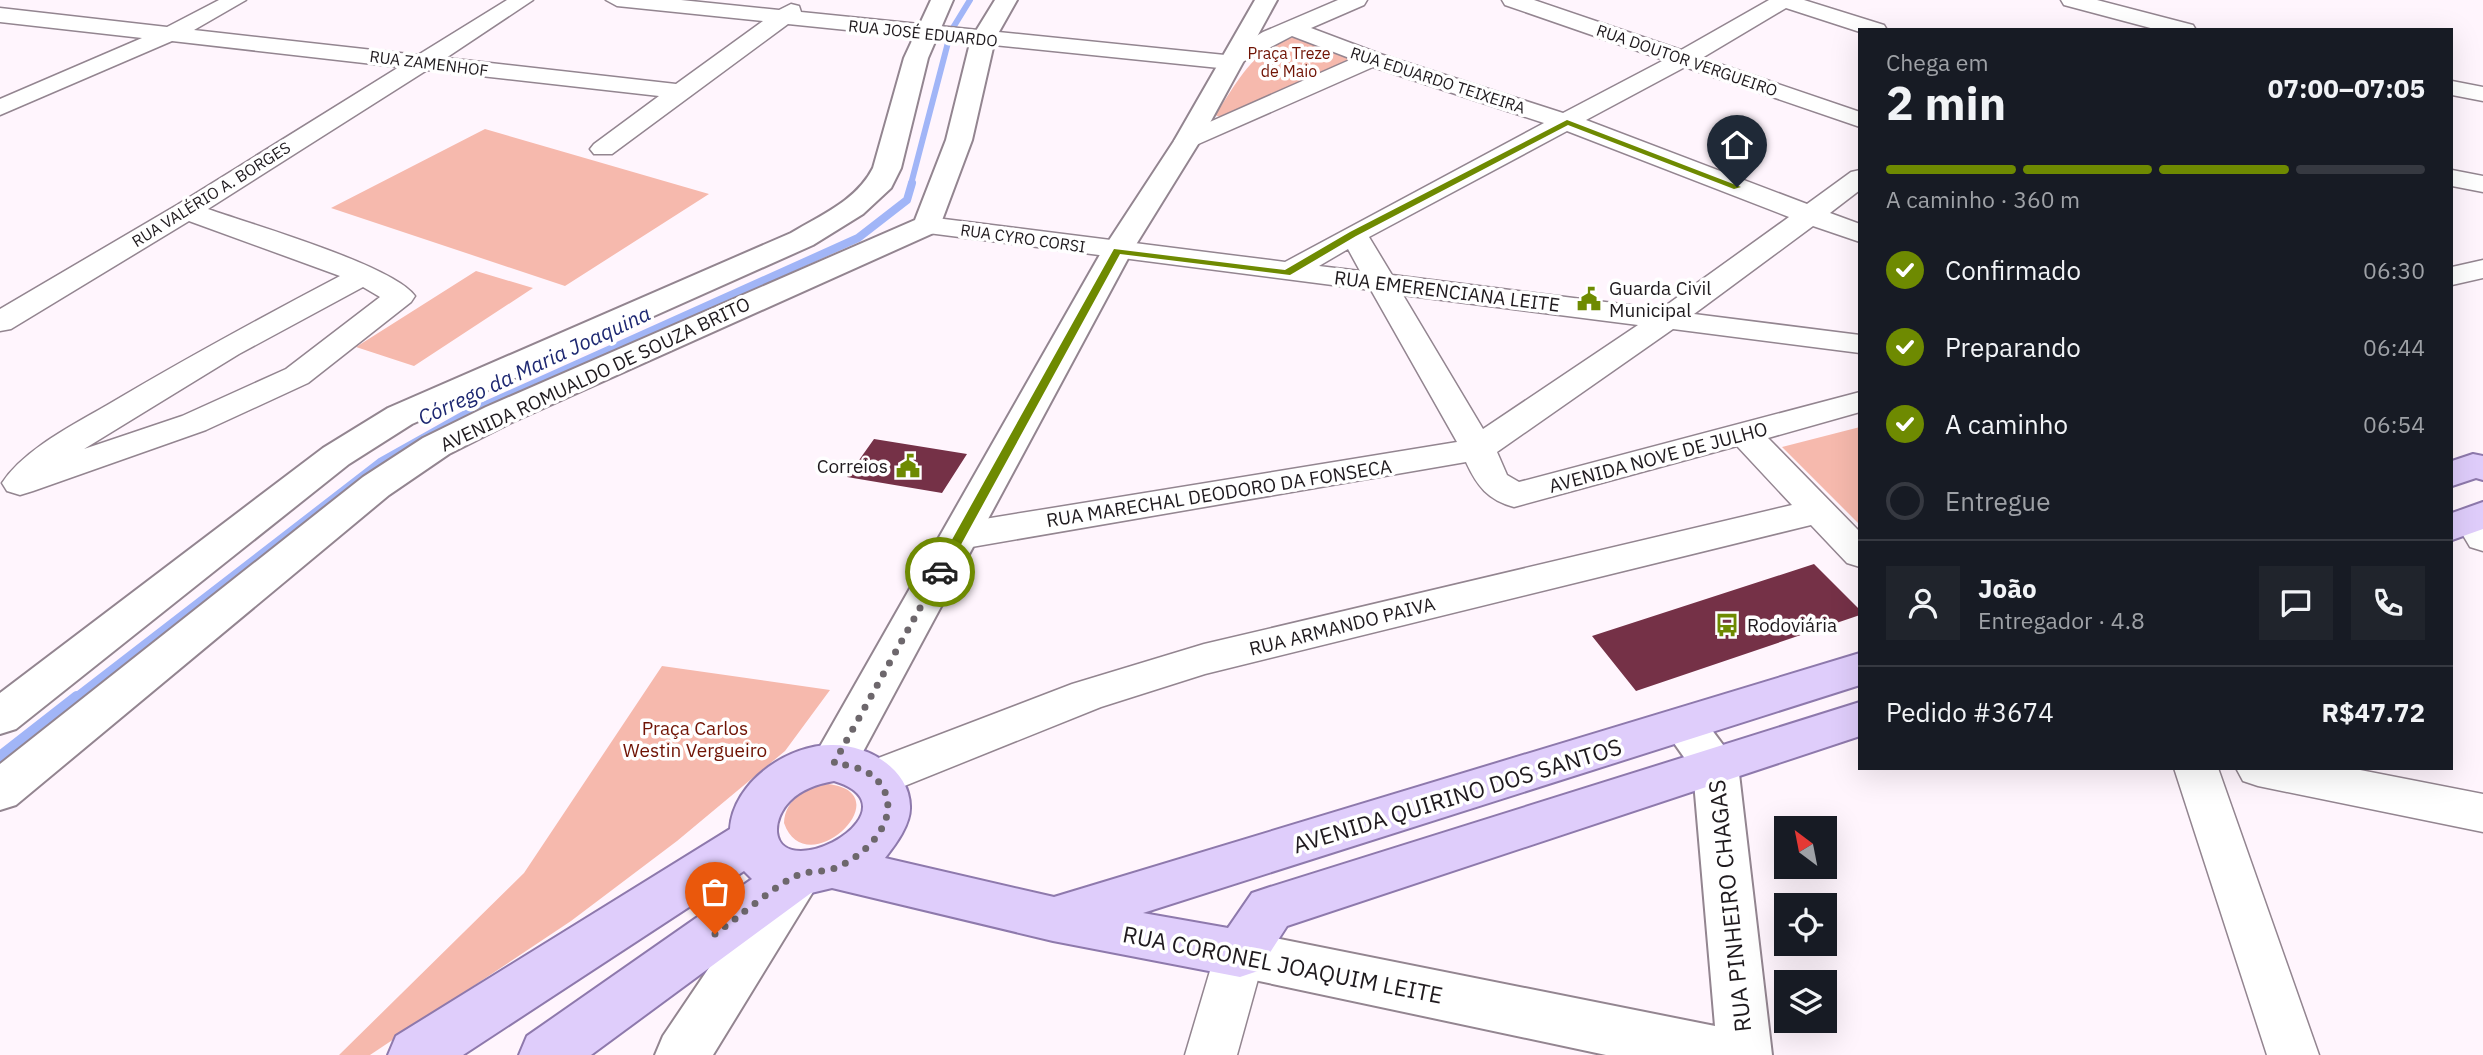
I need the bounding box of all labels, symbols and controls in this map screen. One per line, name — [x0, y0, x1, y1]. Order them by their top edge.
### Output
street label: RUA JOSÉ EDUARDO — [847, 14, 999, 51]
street label: RUA DOUTOR VERGUEIRO — [1594, 20, 1780, 100]
street label: RUA EDUARDO TEIXEIRA — [1348, 42, 1528, 118]
park label: Praça Treze de Maio — [1247, 43, 1331, 81]
street label: RUA ZAMENHOF — [368, 46, 490, 80]
text: Chega em — [1886, 47, 1988, 77]
text: 07:00–07:05 — [2268, 71, 2425, 105]
text: 2 min — [1886, 73, 2006, 133]
pin — [1707, 115, 1767, 187]
icon: home — [1718, 126, 1756, 164]
street label: RUA VALÉRIO A. BORGES — [127, 136, 294, 251]
text: A caminho · 360 m — [1886, 184, 2080, 214]
street label: RUA CYRO CORSI — [959, 219, 1087, 257]
icon: check — [1886, 251, 1924, 289]
text: Confirmado — [1945, 253, 2081, 287]
text: 06:30 — [2363, 255, 2425, 285]
street label: RUA EMERENCIANA LEITE — [1333, 265, 1561, 317]
place label: Guarda Civil Municipal — [1609, 276, 1711, 322]
public building icon: Guarda Civil Municipal — [1575, 285, 1603, 313]
street label: AVENIDA ROMUALDO DE SOUZA BRITO — [436, 291, 754, 457]
water label: Córrego da Maria Joaquina — [413, 299, 655, 431]
icon: check — [1886, 328, 1924, 366]
text: Preparando — [1945, 330, 2081, 364]
text: 06:44 — [2363, 332, 2425, 362]
icon: check — [1886, 405, 1924, 443]
text: A caminho — [1945, 407, 2068, 441]
text: 06:54 — [2363, 409, 2425, 439]
street label: AVENIDA NOVE DE JULHO — [1546, 416, 1770, 498]
public building icon: Correios — [894, 452, 922, 480]
place label: Correios — [817, 454, 888, 478]
street label: RUA MARECHAL DEODORO DA FONSECA — [1045, 454, 1393, 532]
text: Entregue — [1945, 484, 2050, 518]
courier — [905, 537, 975, 607]
icon: car — [921, 553, 959, 591]
button: person — [1886, 566, 1960, 640]
button: chat — [2259, 566, 2333, 640]
button: phone — [2351, 566, 2425, 640]
text: João — [1978, 571, 2037, 605]
street label: RUA ARMANDO PAIVA — [1247, 591, 1437, 661]
text: Entregador · 4.8 — [1978, 605, 2145, 635]
bus stop icon: Rodoviária — [1713, 611, 1741, 639]
place label: Rodoviária — [1747, 613, 1837, 637]
text: Pedido #3674 — [1886, 695, 2054, 729]
text: R$47.72 — [2321, 695, 2425, 729]
park label: Praça Carlos Westin Vergueiro — [623, 716, 767, 762]
street label: AVENIDA QUIRINO DOS SANTOS — [1289, 731, 1625, 859]
street label: RUA PINHEIRO CHAGAS — [1701, 778, 1757, 1034]
north arrow — [1774, 816, 1838, 878]
map controls — [1774, 816, 1837, 1033]
pin — [685, 862, 745, 934]
icon: bag — [696, 873, 734, 911]
button: locate — [1774, 893, 1837, 956]
street label: RUA CORONEL JOAQUIM LEITE — [1120, 918, 1446, 1010]
button: layers — [1774, 970, 1837, 1033]

